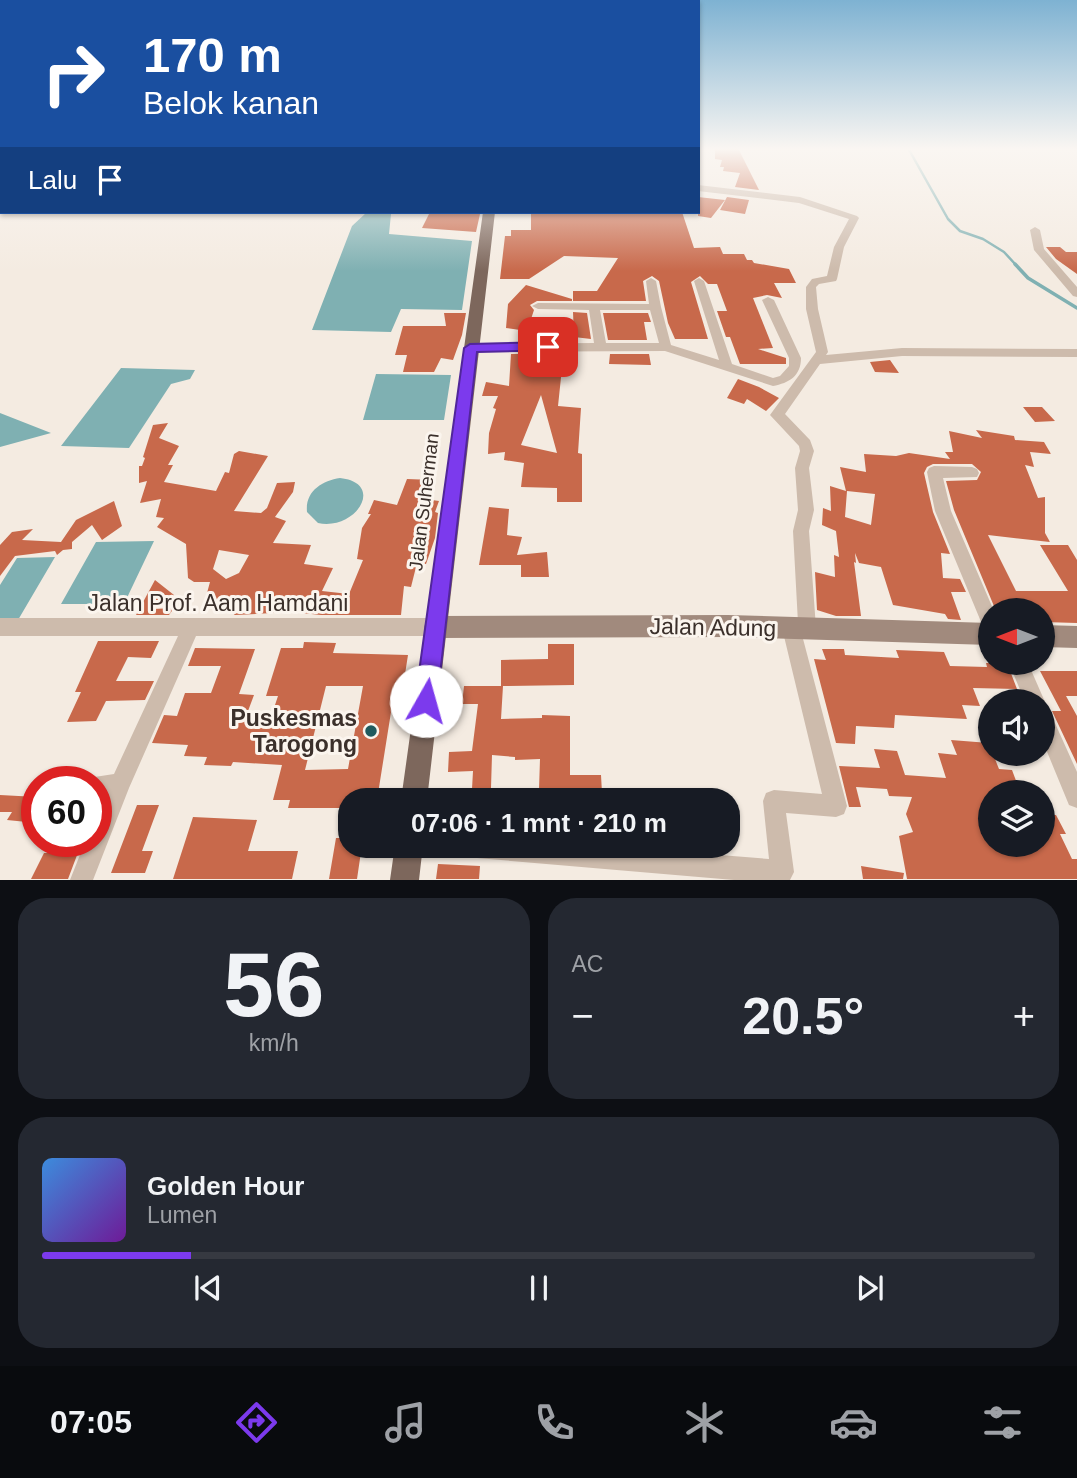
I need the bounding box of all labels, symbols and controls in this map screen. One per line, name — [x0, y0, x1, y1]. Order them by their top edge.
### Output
icon: right — [28, 28, 119, 119]
text: 170 m — [143, 28, 282, 82]
text: Belok kanan — [143, 85, 319, 121]
icon: arrive — [91, 161, 129, 199]
text: Lalu — [28, 165, 77, 195]
pin — [518, 317, 578, 377]
icon: arrive — [529, 328, 567, 366]
street label: Jalan Suherman — [405, 432, 443, 572]
street label: Jalan Prof. Aam Hamdani — [88, 590, 348, 616]
north arrow — [978, 598, 1055, 676]
map controls — [978, 598, 1055, 857]
street label: Jalan Adung — [649, 613, 777, 641]
position arrow — [389, 664, 463, 738]
button: sound — [978, 689, 1055, 766]
place label: Puskesmas Tarogong — [230, 705, 357, 757]
marker: Puskesmas Tarogong — [363, 723, 379, 739]
speed limit sign: 60 — [21, 766, 112, 857]
button: layers — [978, 780, 1055, 857]
text: 07:06 · 1 mnt · 210 m — [411, 808, 667, 838]
text: 56 — [223, 934, 324, 1035]
text: AC — [572, 951, 603, 977]
text: 20.5° — [742, 987, 864, 1045]
text: − — [572, 995, 594, 1037]
text: + — [1013, 995, 1035, 1037]
text: km/h — [249, 1030, 299, 1056]
text: Golden Hour — [147, 1171, 304, 1201]
text: Lumen — [147, 1202, 217, 1228]
icon: previous — [189, 1269, 227, 1307]
icon: pause — [520, 1269, 558, 1307]
icon: next — [851, 1269, 889, 1307]
icon: directions — [232, 1398, 281, 1447]
icon: music — [381, 1398, 430, 1447]
icon: phone — [530, 1398, 579, 1447]
icon: climate — [680, 1398, 729, 1447]
icon: car — [829, 1398, 878, 1447]
icon: filters — [978, 1398, 1027, 1447]
text: 07:05 — [50, 1404, 132, 1440]

